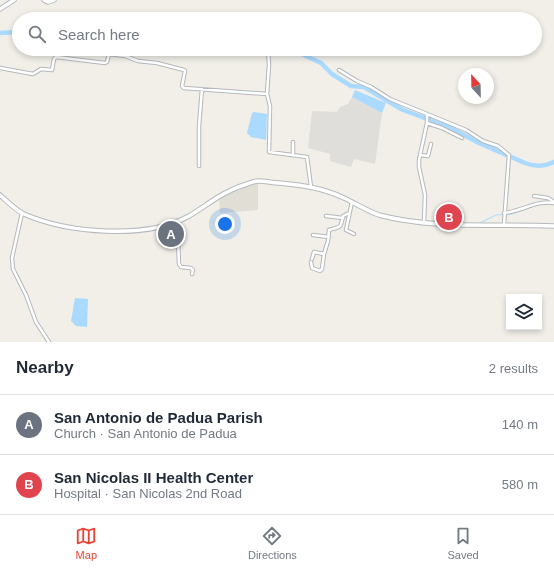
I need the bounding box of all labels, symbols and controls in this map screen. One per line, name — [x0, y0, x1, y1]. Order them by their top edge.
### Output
search box — [12, 12, 542, 56]
icon: search — [26, 23, 48, 45]
text: Search here — [58, 26, 140, 43]
north arrow — [458, 68, 494, 104]
pin: B — [436, 202, 462, 232]
your location — [215, 214, 235, 234]
pin: A — [158, 219, 184, 249]
map controls — [506, 294, 542, 330]
button: layers — [506, 294, 542, 330]
text: Nearby — [16, 358, 74, 377]
text: 2 results — [489, 361, 538, 376]
text: San Antonio de Padua Parish — [54, 409, 263, 426]
text: A — [24, 417, 34, 432]
text: 140 m — [502, 417, 538, 432]
text: Church · San Antonio de Padua — [54, 426, 237, 441]
text: San Nicolas II Health Center — [54, 469, 253, 486]
text: B — [24, 477, 34, 492]
text: 580 m — [502, 477, 538, 492]
text: Hospital · San Nicolas 2nd Road — [54, 486, 242, 501]
tab: Map — [75, 525, 97, 561]
tab: Directions — [248, 525, 297, 561]
tab: Saved — [447, 525, 479, 561]

